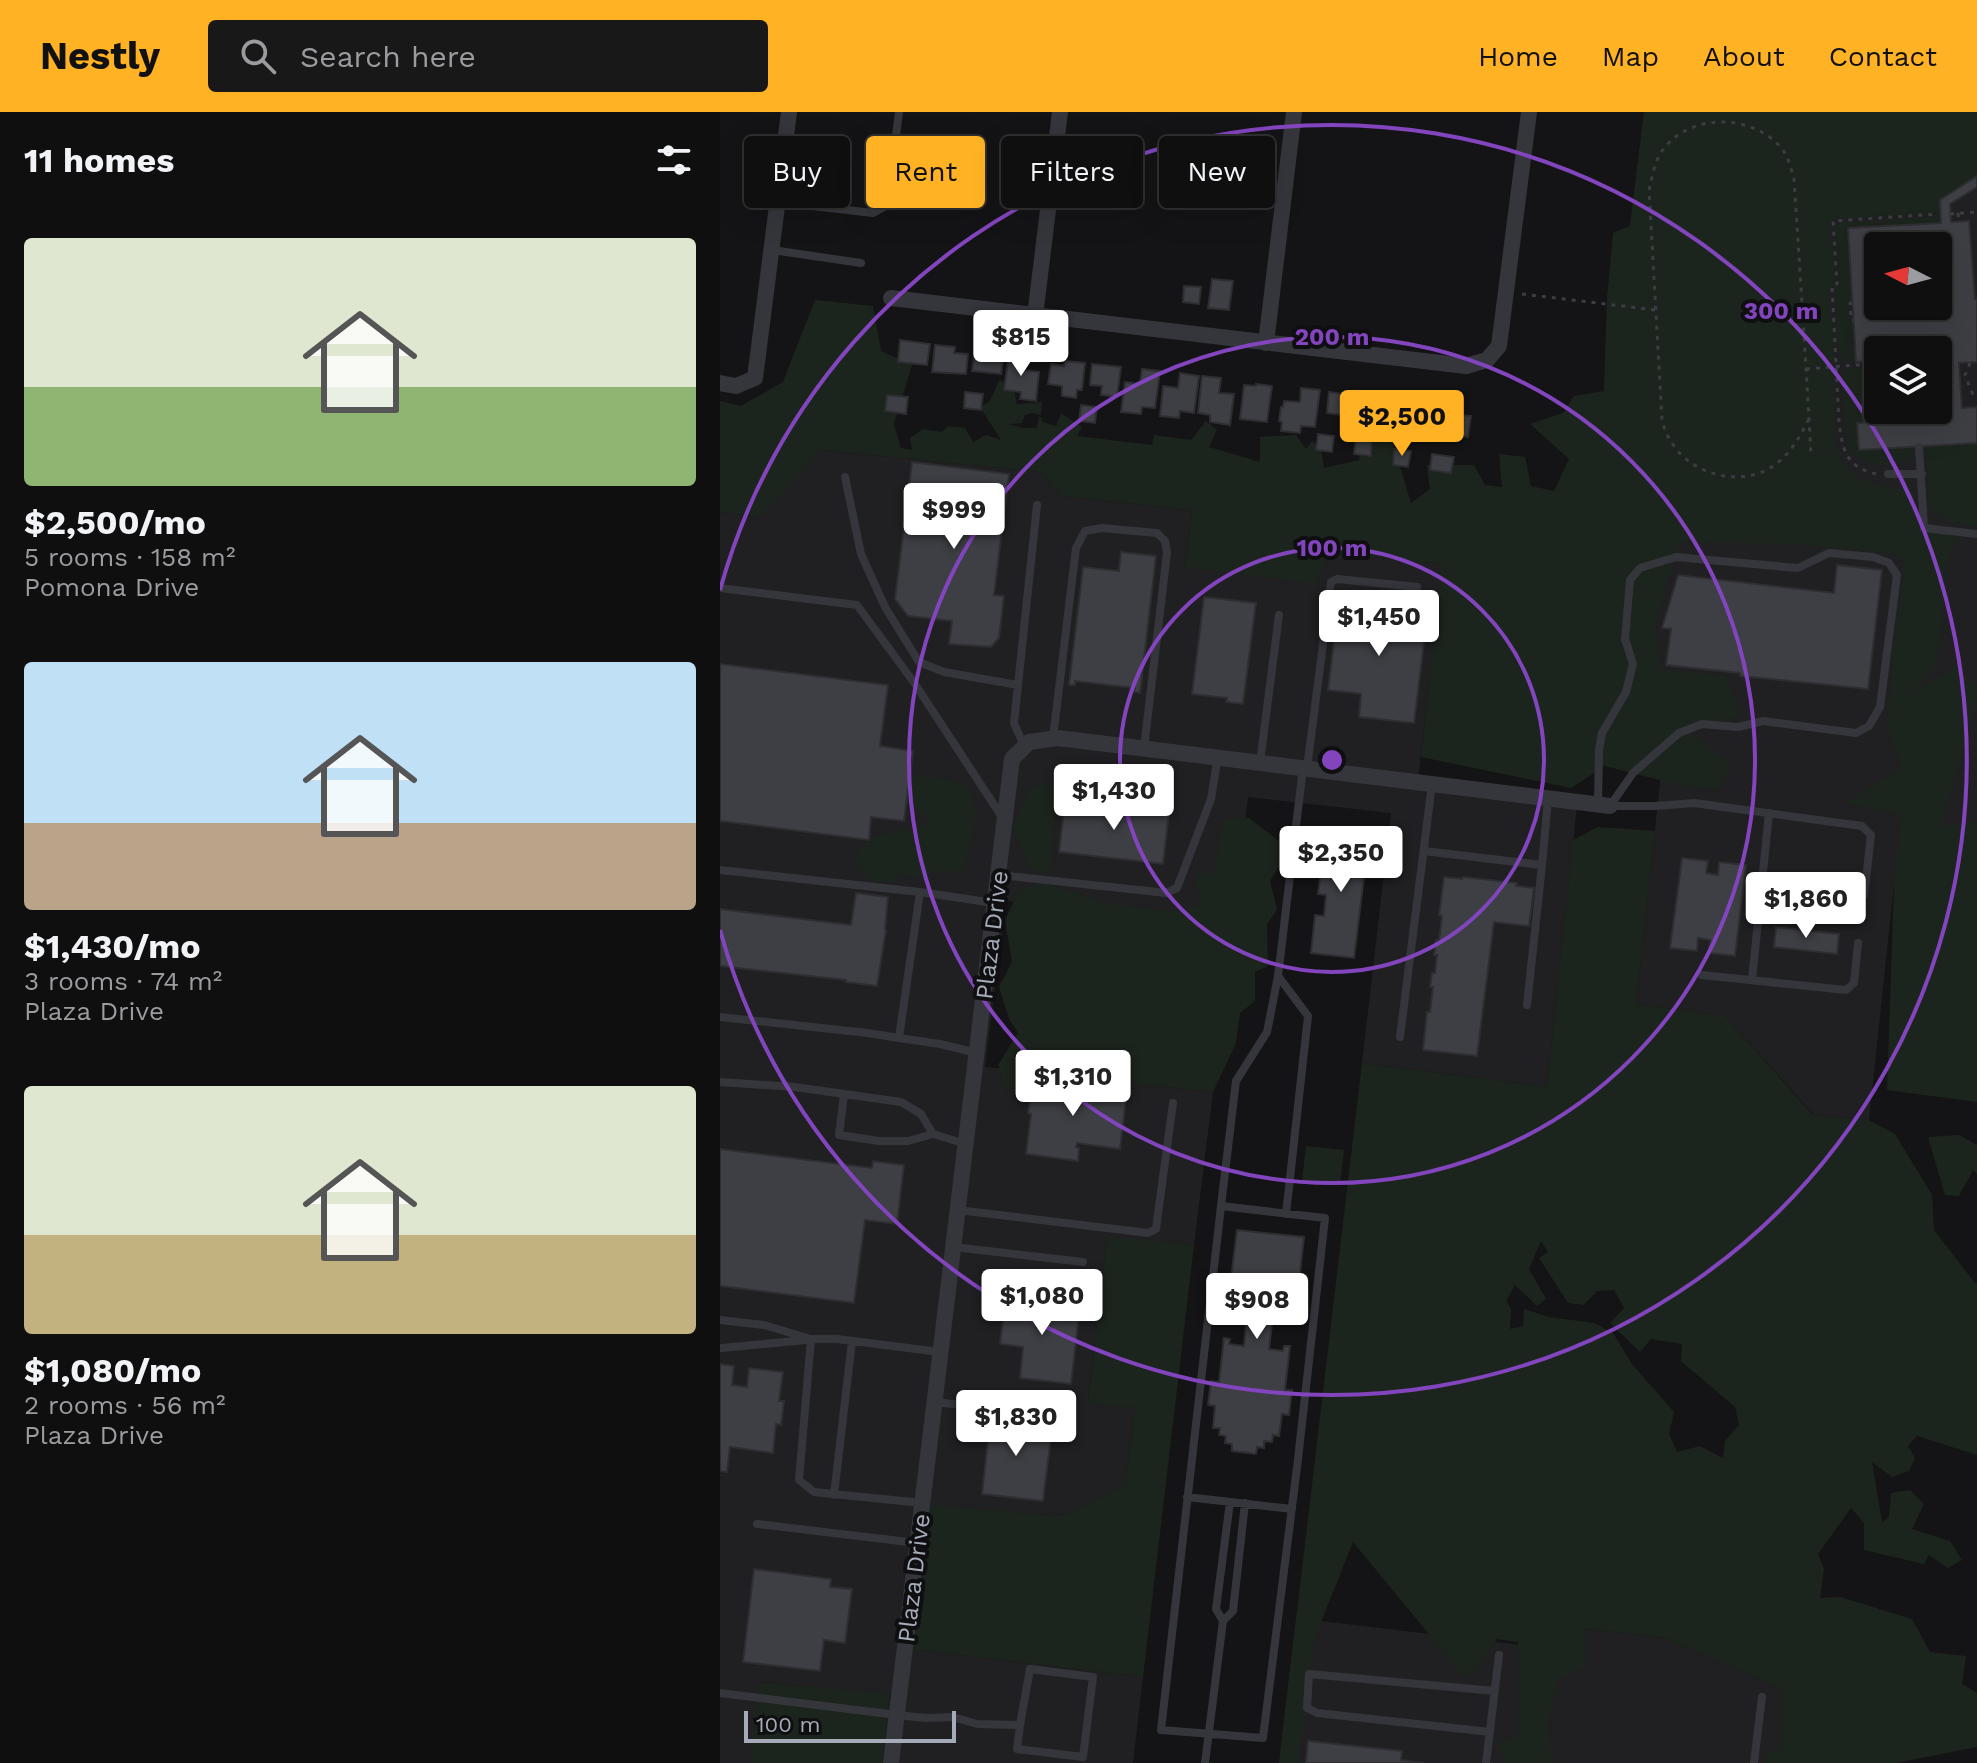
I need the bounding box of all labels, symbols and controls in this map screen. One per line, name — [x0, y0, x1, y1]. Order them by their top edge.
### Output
search box — [208, 20, 768, 92]
text: Nestly — [40, 34, 160, 78]
icon: search — [236, 34, 280, 78]
text: Search here — [300, 39, 476, 74]
text: Home — [1478, 40, 1558, 73]
text: Map — [1602, 40, 1659, 73]
text: About — [1703, 40, 1785, 73]
text: Contact — [1829, 40, 1937, 73]
chip: Buy — [744, 136, 850, 208]
chip: Rent — [866, 136, 985, 208]
chip: Filters — [1001, 136, 1143, 208]
chip: New — [1159, 136, 1275, 208]
icon: filters — [652, 138, 696, 182]
text: 11 homes — [24, 140, 174, 180]
north arrow — [1864, 232, 1952, 320]
map controls — [1864, 232, 1952, 424]
icon: home — [288, 290, 432, 434]
text: 300 m — [1744, 297, 1818, 325]
pin: $815 — [974, 310, 1068, 378]
text: $815 — [991, 321, 1051, 351]
text: 200 m — [1295, 323, 1369, 351]
button: layers — [1864, 336, 1952, 424]
pin: $2,500 — [1337, 390, 1467, 458]
text: $2,500 — [1358, 401, 1446, 431]
pin: $999 — [907, 483, 1001, 551]
text: $999 — [922, 494, 986, 524]
text: $2,500/mo — [24, 502, 206, 542]
text: 100 m — [1297, 534, 1367, 562]
text: 5 rooms · 158 m² — [24, 542, 235, 572]
text: Pomona Drive — [24, 572, 199, 602]
pin: $1,450 — [1314, 590, 1444, 658]
text: $1,450 — [1337, 601, 1421, 631]
icon: home — [288, 714, 432, 858]
centre of rings — [1318, 746, 1346, 774]
pin: $1,430 — [1049, 764, 1179, 832]
text: $1,430 — [1072, 775, 1156, 805]
pin: $2,350 — [1276, 826, 1406, 894]
text: $2,350 — [1297, 837, 1385, 867]
street label: Plaza Drive — [970, 869, 1014, 1001]
pin: $1,860 — [1741, 872, 1871, 940]
text: $1,860 — [1764, 883, 1848, 913]
text: $1,430/mo — [24, 926, 201, 966]
text: 3 rooms · 74 m² — [24, 966, 222, 996]
text: Plaza Drive — [24, 996, 164, 1026]
pin: $1,310 — [1008, 1050, 1138, 1118]
text: $1,310 — [1034, 1061, 1112, 1091]
icon: home — [288, 1138, 432, 1282]
pin: $1,080 — [977, 1269, 1107, 1337]
pin: $908 — [1210, 1273, 1304, 1341]
text: $1,080 — [1000, 1280, 1084, 1310]
text: $908 — [1224, 1284, 1290, 1314]
text: $1,080/mo — [24, 1350, 201, 1390]
text: 2 rooms · 56 m² — [24, 1390, 226, 1420]
pin: $1,830 — [951, 1390, 1081, 1458]
text: $1,830 — [974, 1401, 1058, 1431]
text: Plaza Drive — [24, 1420, 164, 1450]
street label: Plaza Drive — [892, 1512, 936, 1644]
scale bar — [744, 1707, 956, 1743]
text: 100 m — [756, 1712, 820, 1737]

